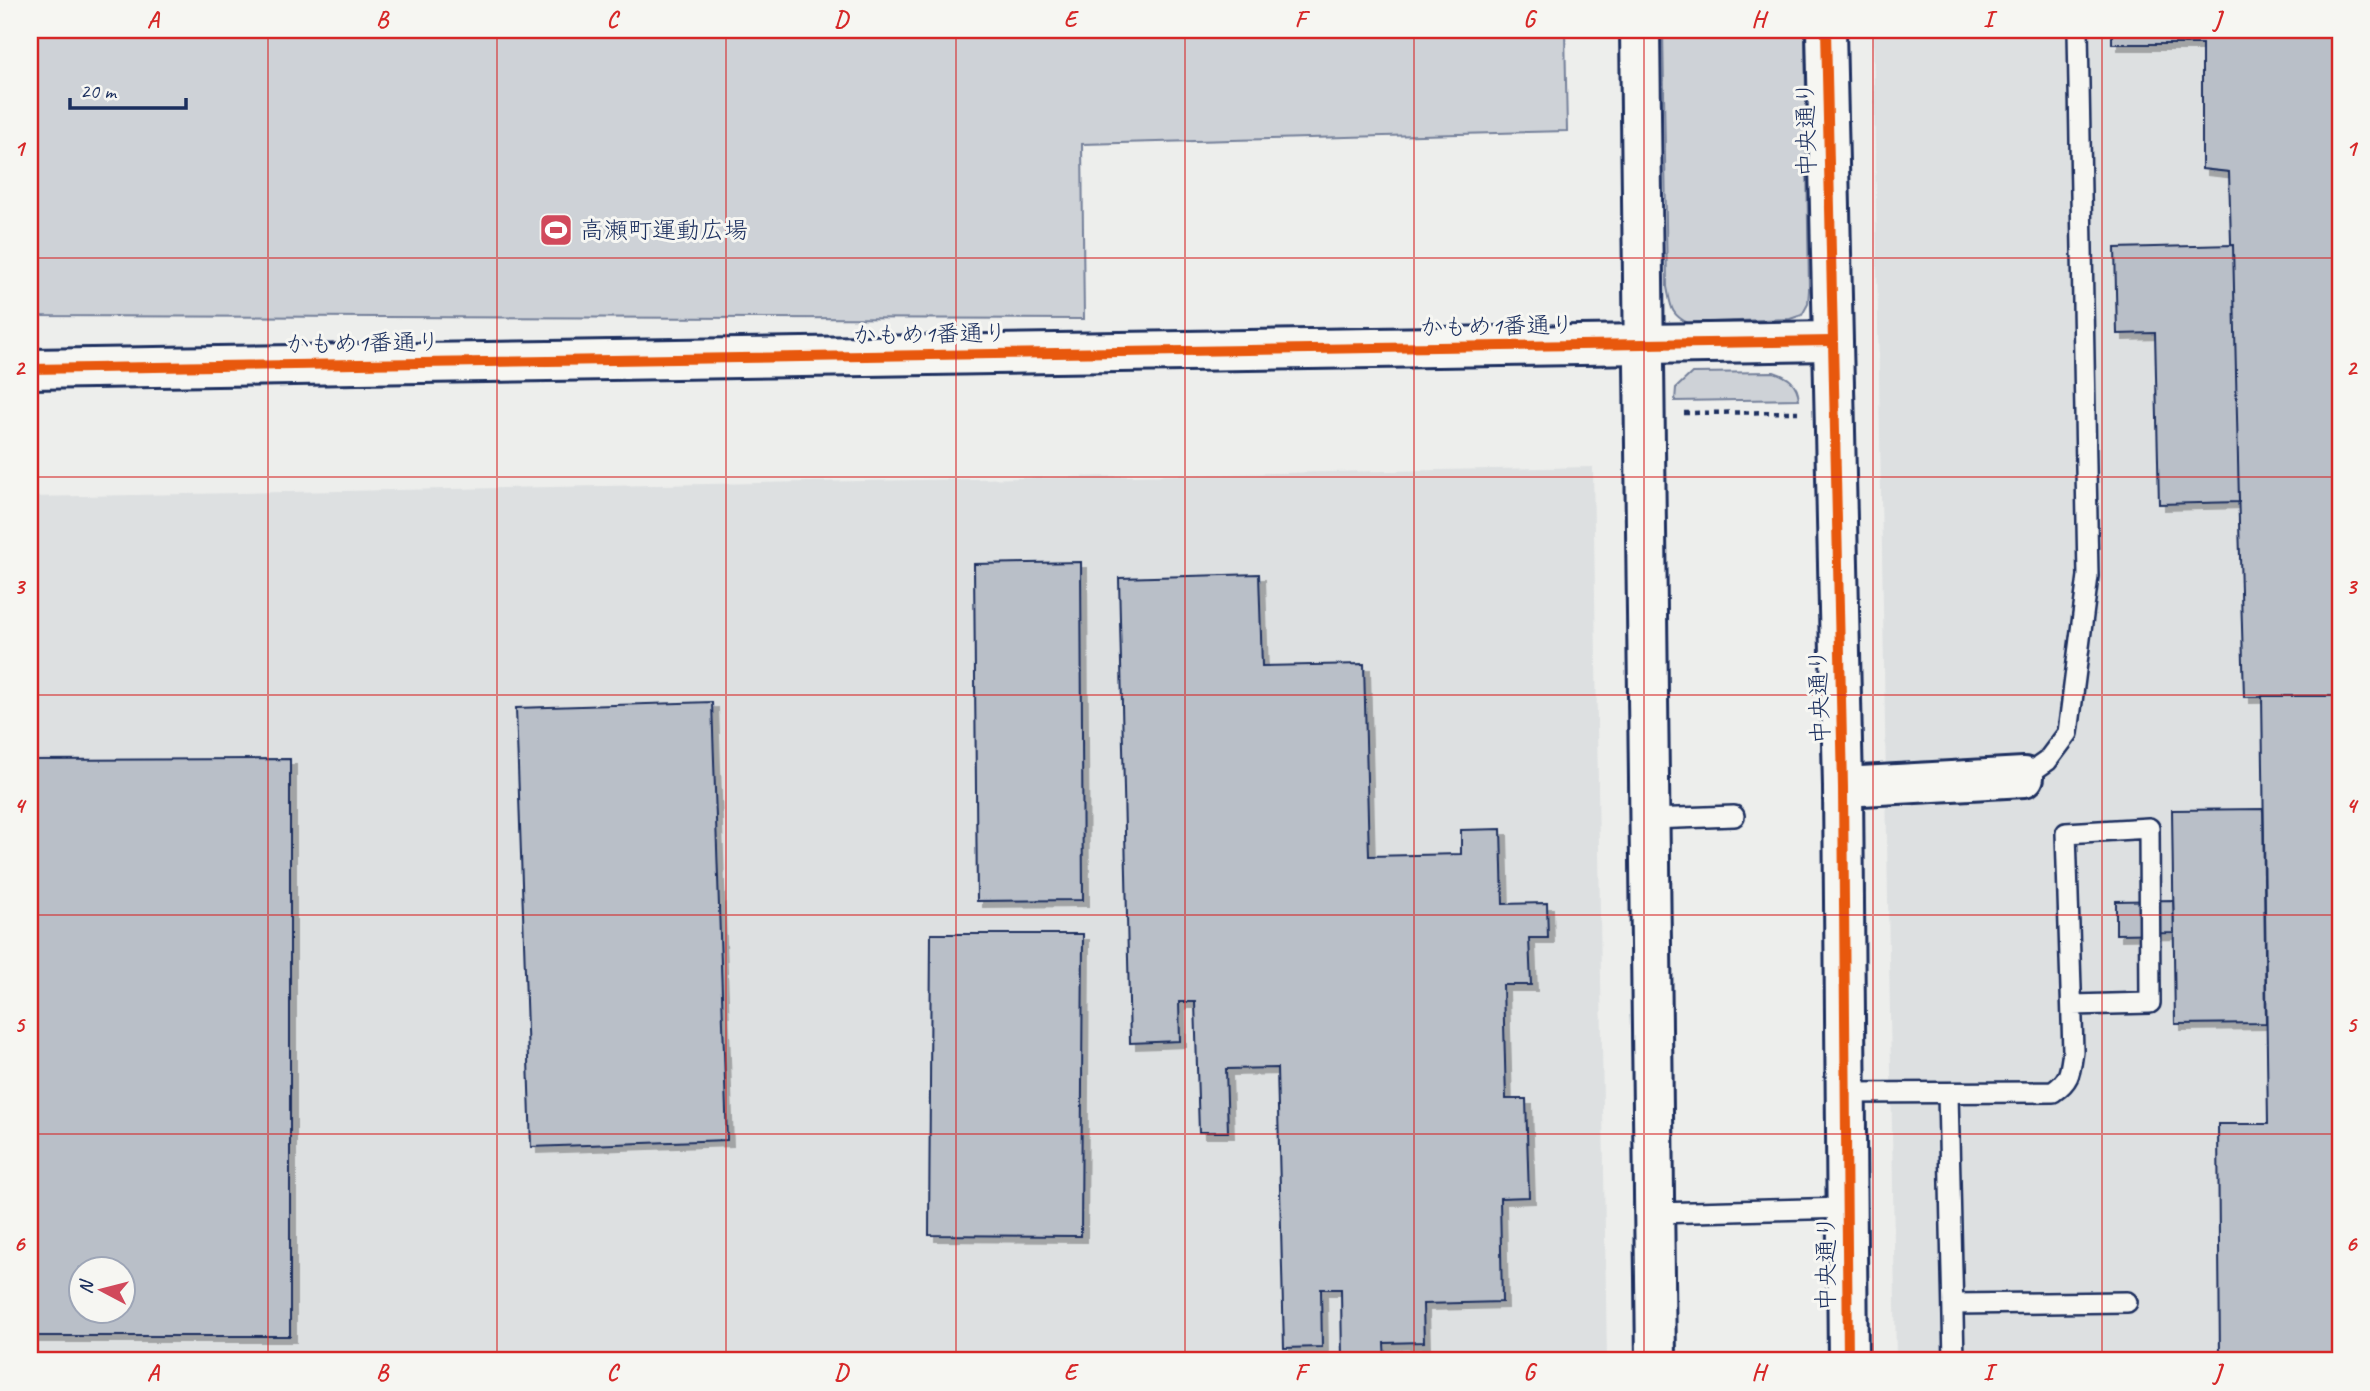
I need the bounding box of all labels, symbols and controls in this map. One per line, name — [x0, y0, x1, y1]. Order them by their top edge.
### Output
text: A — [147, 5, 161, 34]
text: B — [376, 5, 390, 34]
text: C — [607, 5, 621, 34]
text: D — [834, 5, 850, 34]
text: E — [1064, 5, 1080, 34]
text: F — [1295, 5, 1311, 34]
text: G — [1523, 5, 1538, 34]
text: H — [1751, 5, 1769, 34]
text: I — [1983, 5, 1998, 34]
text: J — [2211, 5, 2224, 34]
scale bar — [70, 66, 186, 110]
text: 20 m — [80, 78, 118, 104]
street label: 中央通り — [1790, 81, 1822, 177]
text: 1 — [14, 134, 27, 163]
text: 1 — [2346, 134, 2359, 163]
sports icon: 高瀬町運動広場 — [537, 211, 575, 249]
place label: 高瀬町運動広場 — [580, 215, 748, 245]
street label: かもめ1番通り — [1419, 310, 1575, 342]
street label: かもめ1番通り — [852, 318, 1008, 350]
street label: かもめ1番通り — [285, 327, 441, 359]
text: 2 — [14, 353, 27, 382]
text: 2 — [2346, 353, 2359, 382]
text: 3 — [14, 572, 27, 601]
text: 3 — [2346, 572, 2359, 601]
street label: 中央通り — [1802, 648, 1836, 744]
text: 4 — [14, 791, 27, 820]
text: 4 — [2346, 791, 2359, 820]
text: 5 — [14, 1010, 26, 1039]
text: 5 — [2346, 1010, 2358, 1039]
street label: 中央通り — [1811, 1215, 1841, 1311]
text: 6 — [14, 1229, 27, 1258]
text: 6 — [2346, 1229, 2359, 1258]
north arrow — [66, 1254, 136, 1324]
text: N — [73, 1278, 99, 1295]
text: A — [147, 1358, 161, 1387]
text: B — [376, 1358, 390, 1387]
text: C — [607, 1358, 621, 1387]
text: D — [834, 1358, 850, 1387]
text: E — [1064, 1358, 1080, 1387]
text: F — [1295, 1358, 1311, 1387]
text: G — [1523, 1358, 1538, 1387]
text: H — [1751, 1358, 1769, 1387]
text: I — [1983, 1358, 1998, 1387]
text: J — [2211, 1358, 2224, 1387]

